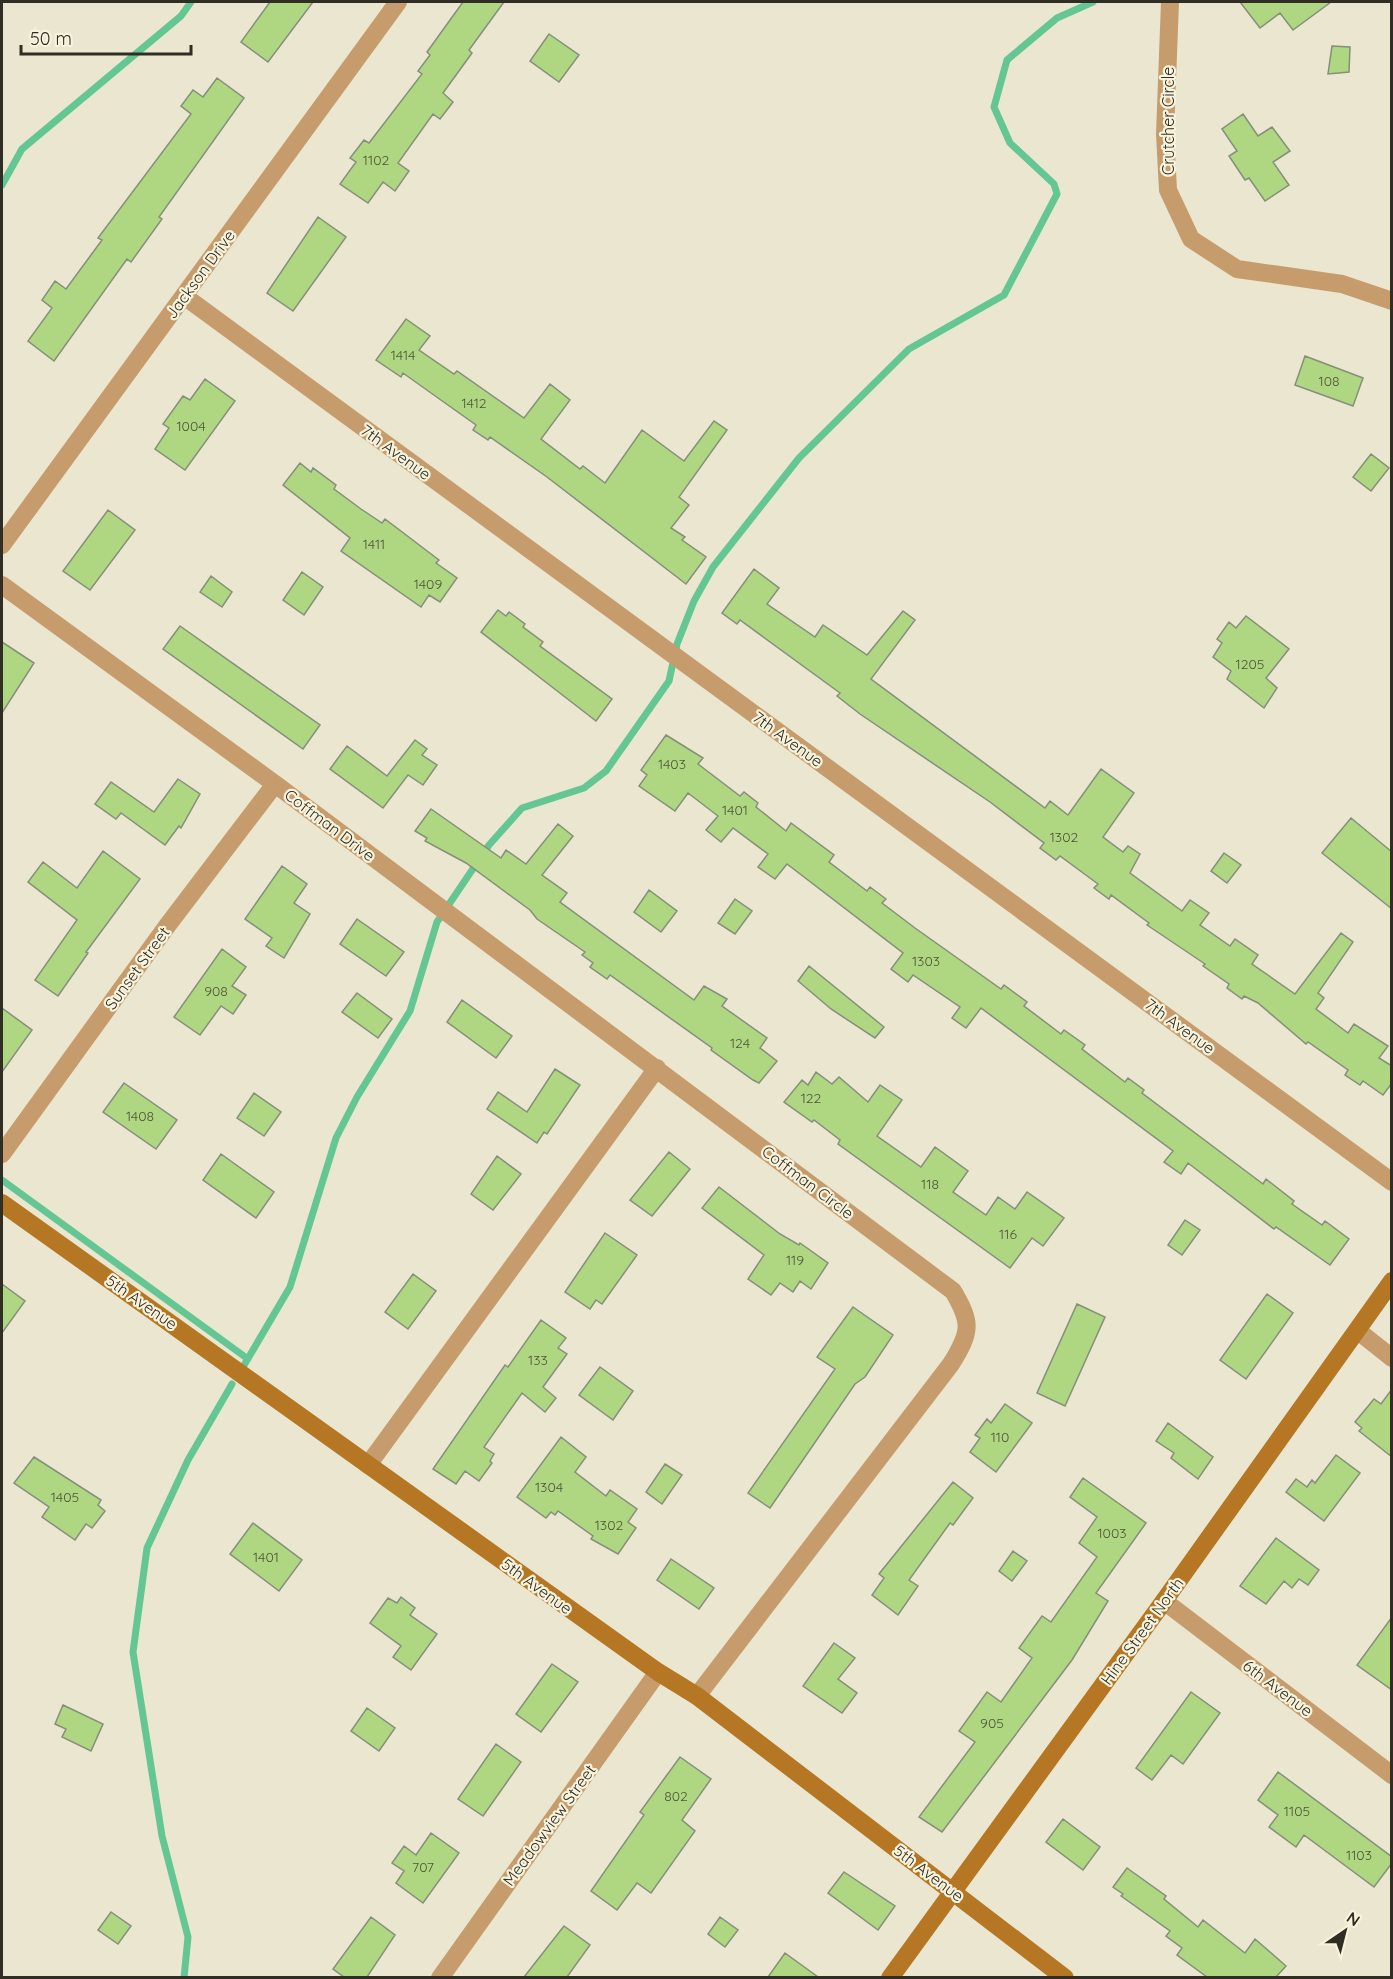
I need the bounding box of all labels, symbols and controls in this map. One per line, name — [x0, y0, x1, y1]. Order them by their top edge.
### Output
scale bar — [21, 18, 190, 56]
text: 50 m — [30, 27, 72, 50]
street label: Crutcher Circle — [1158, 67, 1178, 175]
house number: 1102 — [363, 151, 389, 169]
street label: Jackson Drive — [161, 226, 239, 322]
house number: 1414 — [391, 346, 415, 364]
house number: 108 — [1318, 372, 1340, 390]
house number: 1412 — [461, 394, 487, 412]
house number: 1004 — [176, 417, 206, 435]
street label: 7th Avenue — [357, 420, 435, 484]
house number: 1411 — [363, 535, 385, 553]
house number: 1409 — [414, 575, 442, 593]
house number: 1205 — [1236, 655, 1264, 673]
street label: 7th Avenue — [749, 707, 827, 771]
house number: 1403 — [658, 755, 686, 773]
street label: Coffman Drive — [281, 784, 379, 866]
house number: 1401 — [722, 801, 748, 819]
house number: 1302 — [1050, 828, 1079, 846]
street label: Sunset Street — [100, 923, 174, 1013]
house number: 1303 — [912, 952, 940, 970]
house number: 908 — [204, 982, 228, 1000]
street label: 7th Avenue — [1141, 994, 1219, 1058]
house number: 124 — [730, 1034, 750, 1052]
house number: 122 — [801, 1089, 822, 1107]
house number: 1408 — [126, 1107, 154, 1125]
street label: Coffman Circle — [758, 1141, 858, 1223]
house number: 118 — [921, 1175, 939, 1193]
house number: 116 — [999, 1225, 1017, 1243]
house number: 119 — [786, 1251, 804, 1269]
street label: 5th Avenue — [103, 1270, 181, 1334]
house number: 133 — [528, 1351, 548, 1369]
house number: 110 — [991, 1428, 1009, 1446]
house number: 1304 — [535, 1478, 563, 1496]
house number: 1405 — [51, 1488, 79, 1506]
house number: 1302 — [595, 1516, 624, 1534]
house number: 1003 — [1097, 1524, 1127, 1542]
house number: 1401 — [253, 1548, 279, 1566]
street label: 5th Avenue — [498, 1554, 576, 1618]
street label: Hine Street North — [1096, 1573, 1188, 1689]
street label: 6th Avenue — [1239, 1655, 1317, 1721]
house number: 905 — [980, 1714, 1004, 1732]
street label: Meadowview Street — [498, 1760, 600, 1890]
house number: 802 — [664, 1787, 688, 1805]
house number: 1105 — [1284, 1802, 1310, 1820]
street label: 5th Avenue — [890, 1840, 968, 1906]
house number: 1103 — [1346, 1846, 1372, 1864]
house number: 707 — [412, 1858, 434, 1876]
north arrow — [1315, 1901, 1375, 1961]
text: N — [1343, 1907, 1364, 1930]

